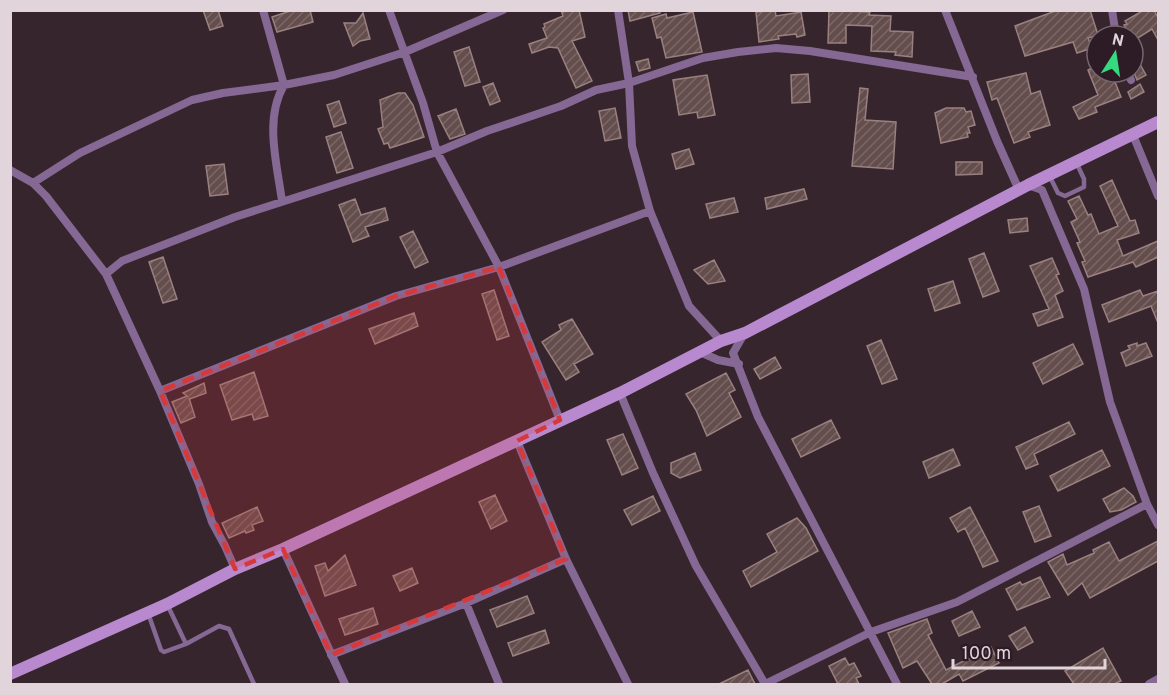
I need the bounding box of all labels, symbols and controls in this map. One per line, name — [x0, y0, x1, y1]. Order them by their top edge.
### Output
north arrow — [1085, 24, 1145, 84]
text: N — [1110, 30, 1125, 52]
scale bar — [953, 632, 1104, 670]
text: 100 m — [962, 643, 1011, 666]

